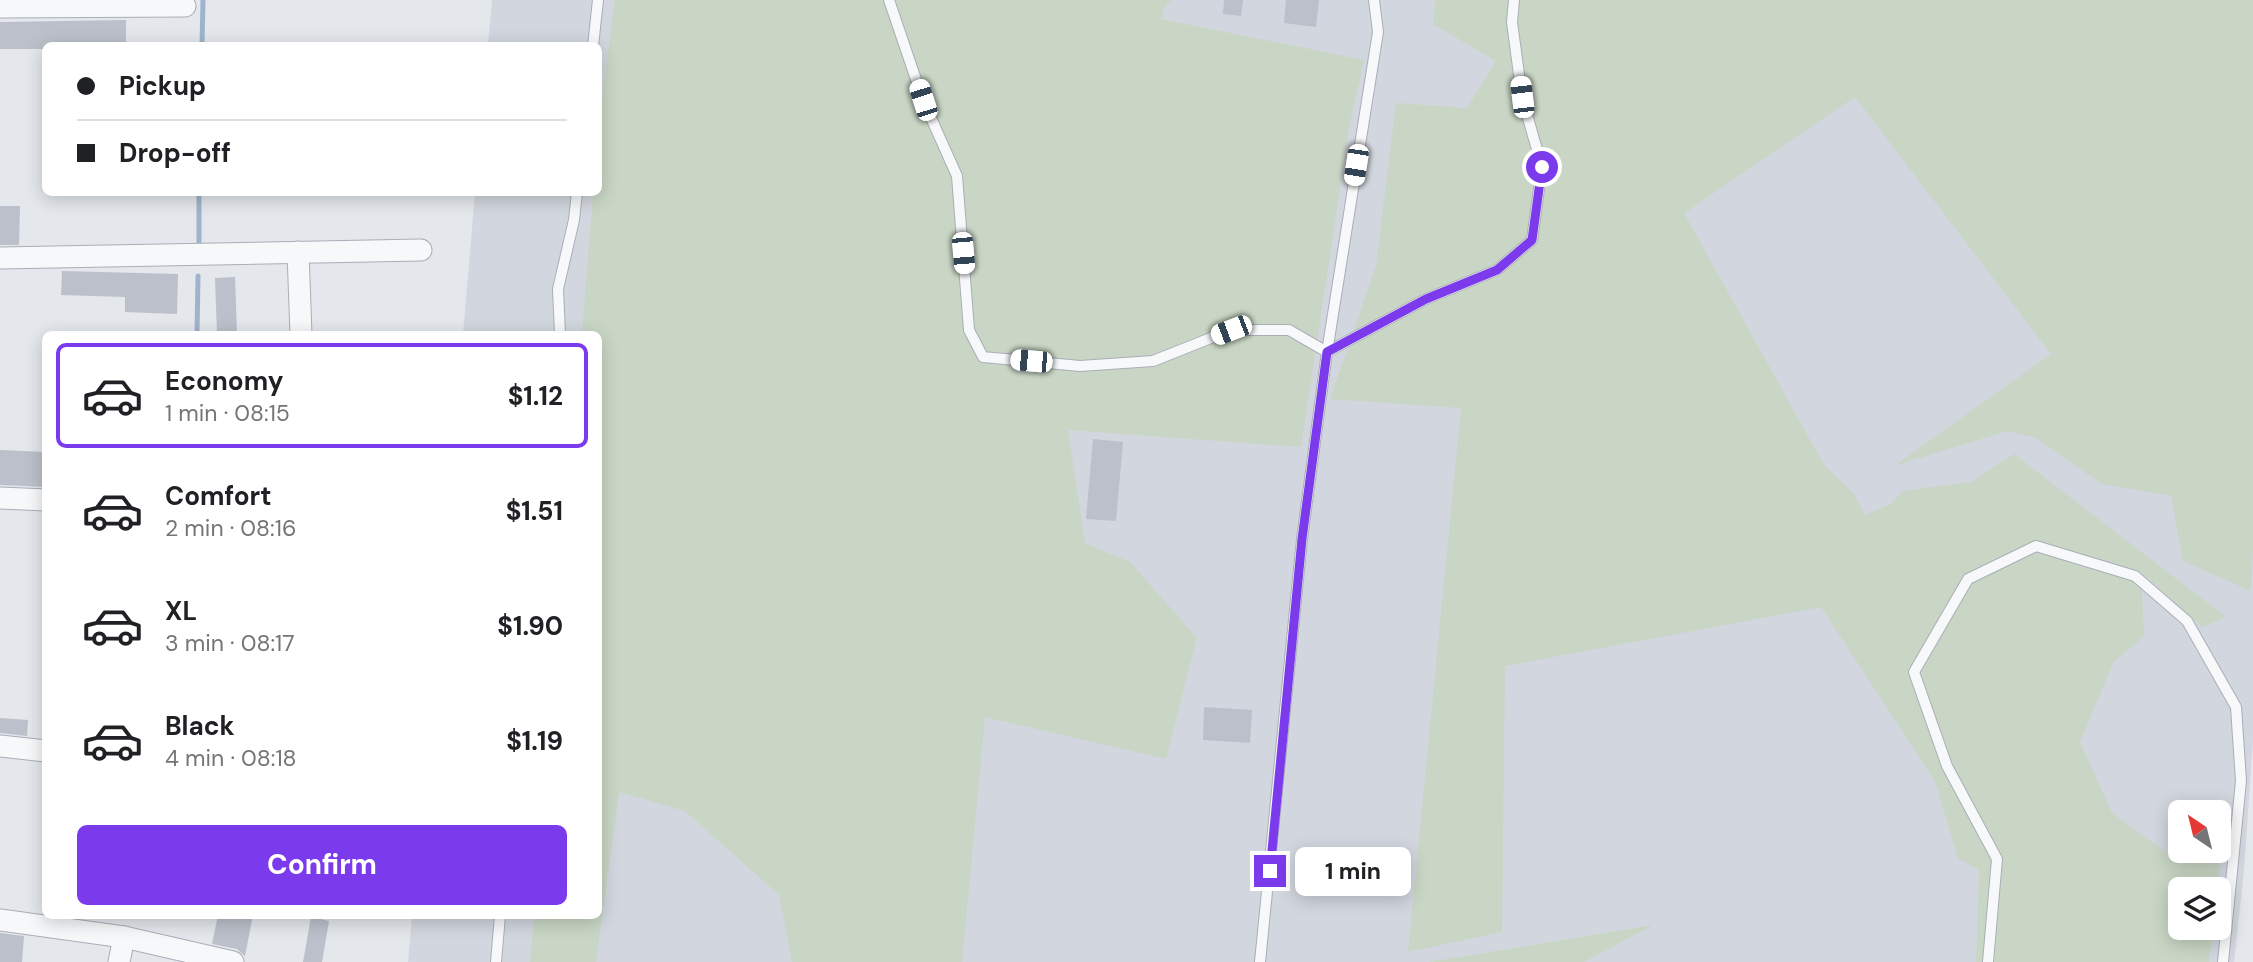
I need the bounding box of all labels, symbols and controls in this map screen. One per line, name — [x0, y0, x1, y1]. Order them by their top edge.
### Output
text: Pickup — [119, 69, 206, 103]
car — [1510, 75, 1535, 119]
car — [907, 77, 940, 123]
text: Drop-off — [119, 136, 231, 170]
car — [1343, 143, 1370, 187]
route start — [1526, 151, 1558, 183]
car — [951, 231, 976, 275]
car — [1208, 313, 1255, 347]
car — [1010, 349, 1053, 373]
icon: car — [81, 364, 144, 427]
text: Economy — [165, 364, 283, 398]
text: $1.12 — [508, 379, 563, 413]
text: 1 min · 08:15 — [165, 398, 290, 428]
icon: car — [81, 479, 144, 542]
text: Comfort — [165, 479, 271, 513]
text: $1.51 — [506, 494, 563, 528]
text: 2 min · 08:16 — [165, 513, 296, 543]
icon: car — [81, 594, 144, 657]
text: XL — [165, 594, 197, 628]
text: $1.90 — [497, 609, 563, 643]
text: 3 min · 08:17 — [165, 628, 295, 658]
icon: car — [81, 709, 144, 772]
text: Black — [165, 709, 235, 743]
text: $1.19 — [506, 724, 563, 758]
text: 4 min · 08:18 — [165, 743, 297, 773]
north arrow — [2168, 800, 2231, 863]
map controls — [2168, 800, 2231, 940]
button: Confirm — [77, 825, 567, 905]
callout: 1 min — [1294, 846, 1410, 896]
route end — [1254, 855, 1286, 887]
text: 1 min — [1325, 856, 1381, 886]
button: layers — [2168, 877, 2231, 940]

